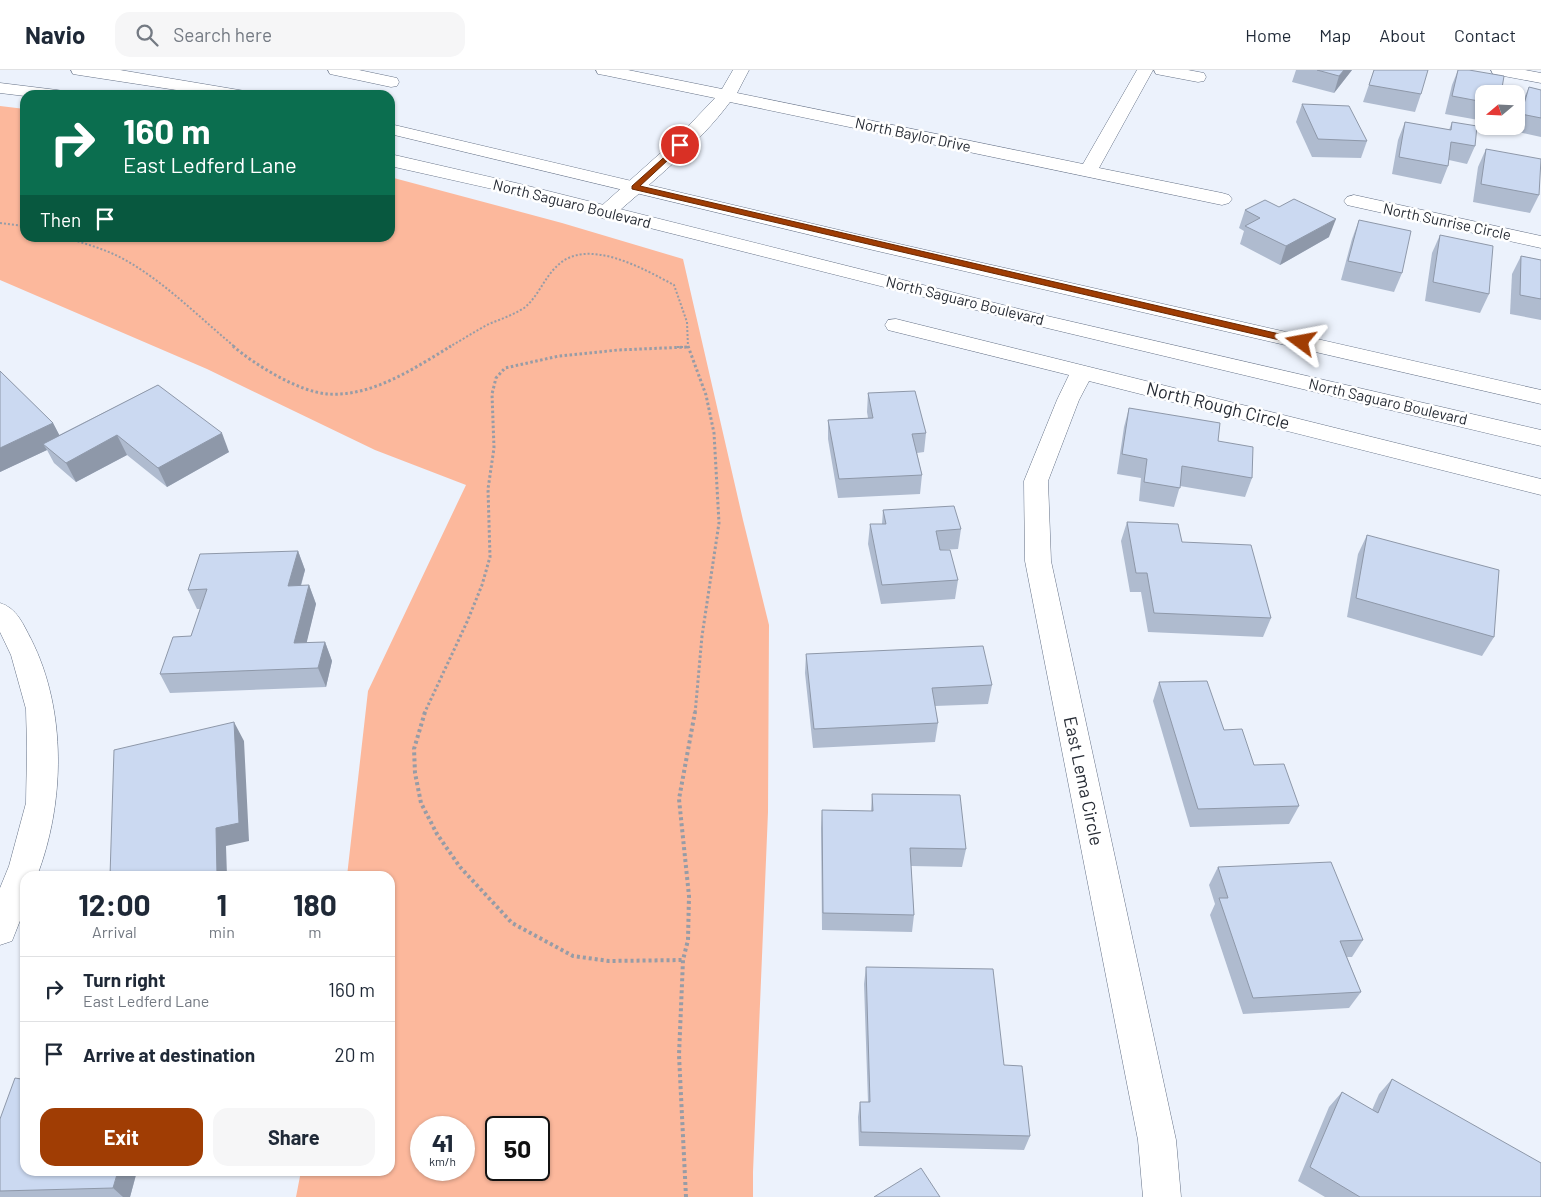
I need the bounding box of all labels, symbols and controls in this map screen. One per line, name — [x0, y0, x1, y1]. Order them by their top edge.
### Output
search box — [115, 12, 465, 57]
text: Navio — [25, 20, 85, 49]
icon: search — [133, 21, 161, 49]
text: Search here — [173, 23, 272, 46]
text: Home — [1245, 24, 1291, 46]
text: Map — [1319, 24, 1351, 46]
text: About — [1379, 24, 1426, 46]
text: Contact — [1454, 24, 1516, 46]
north arrow — [1475, 85, 1525, 135]
map controls — [1475, 85, 1525, 135]
text: 160 m — [123, 109, 210, 151]
icon: right — [40, 110, 105, 175]
street label: North Baylor Drive — [854, 113, 973, 155]
pin — [659, 124, 701, 166]
icon: arrive — [666, 131, 694, 159]
text: East Ledferd Lane — [123, 151, 297, 177]
street label: North Saguaro Boulevard — [491, 175, 653, 231]
street label: North Sunrise Circle — [1382, 199, 1513, 243]
icon: arrive — [91, 205, 119, 233]
text: Then — [40, 208, 81, 231]
street label: North Saguaro Boulevard — [884, 272, 1046, 328]
position arrow — [1274, 315, 1326, 367]
street label: North Saguaro Boulevard — [1307, 374, 1469, 428]
street label: North Rough Circle — [1144, 377, 1292, 433]
street label: East Lema Circle — [1060, 714, 1108, 847]
text: 12:00 — [78, 886, 151, 922]
text: 1 — [216, 886, 227, 922]
text: 180 — [293, 886, 337, 922]
text: Arrival — [92, 922, 137, 941]
text: min — [209, 922, 235, 941]
text: m — [308, 922, 322, 941]
text: Turn right — [83, 968, 165, 991]
icon: right — [40, 975, 68, 1003]
text: 160 m — [328, 978, 375, 1001]
text: East Ledferd Lane — [83, 991, 209, 1010]
icon: arrive — [40, 1040, 68, 1068]
text: Arrive at destination — [83, 1043, 255, 1066]
text: 20 m — [335, 1043, 375, 1066]
button: Exit — [40, 1108, 203, 1166]
button: Share — [213, 1108, 375, 1166]
speed limit sign: 50 — [485, 1116, 550, 1181]
text: 41 — [432, 1127, 453, 1157]
text: km/h — [429, 1154, 456, 1168]

